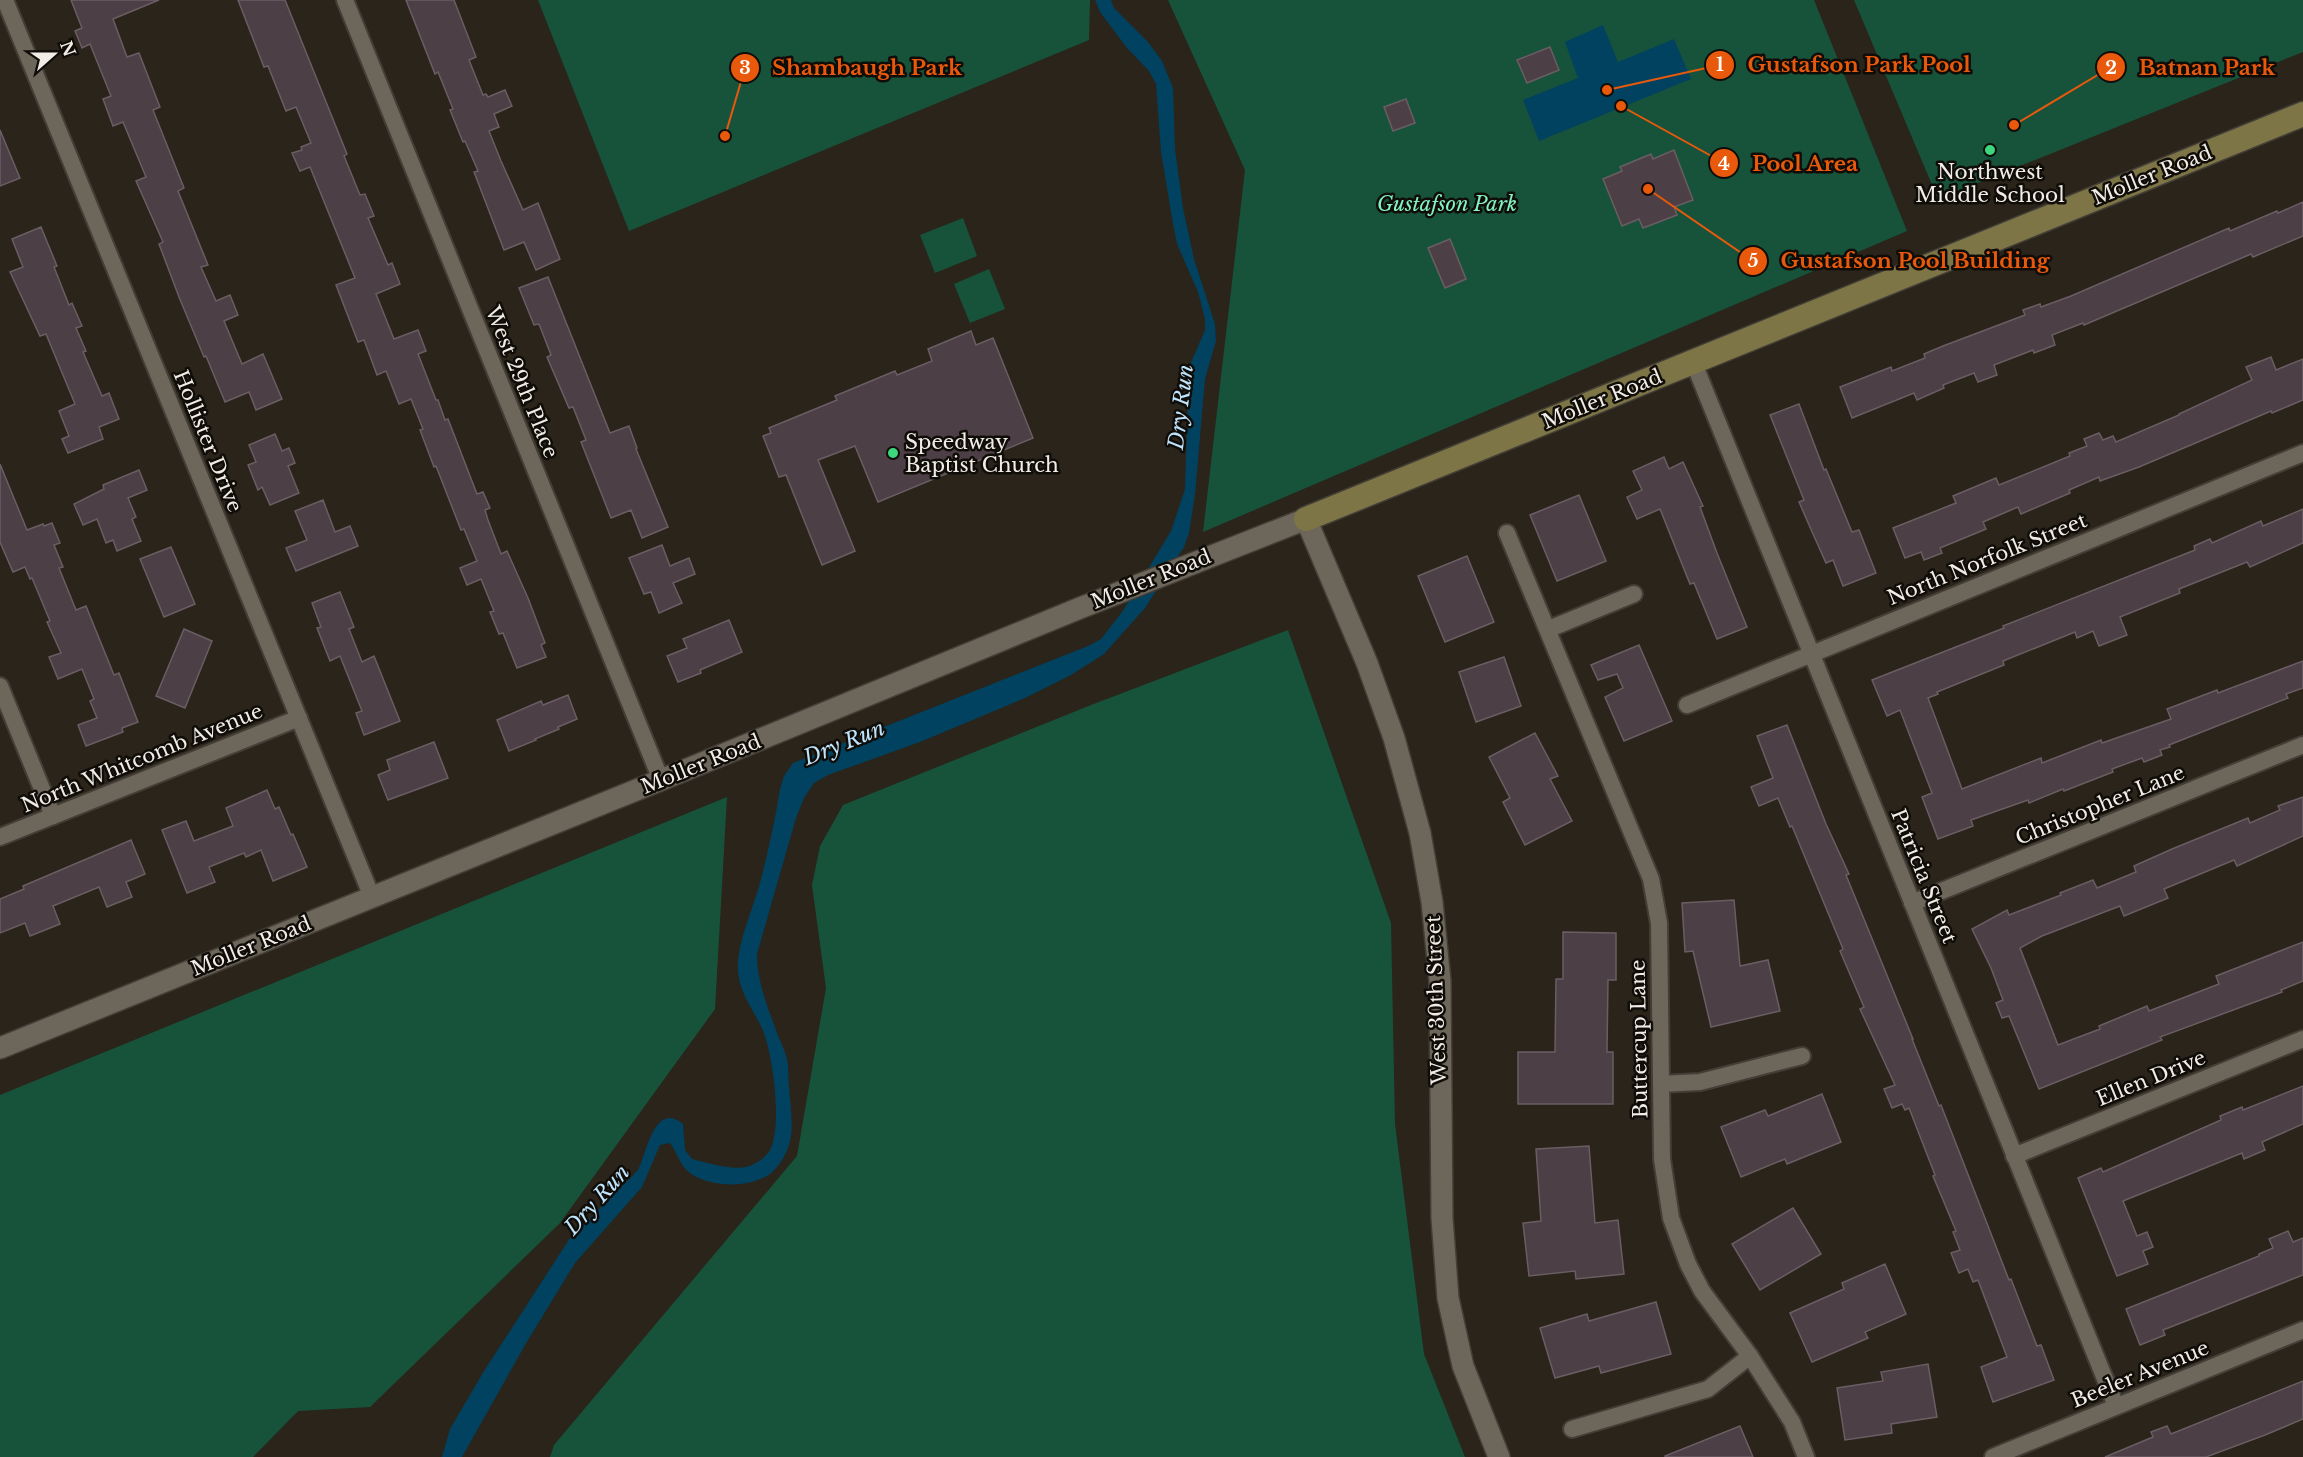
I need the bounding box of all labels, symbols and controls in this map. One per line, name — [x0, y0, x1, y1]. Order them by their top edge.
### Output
north arrow — [24, 24, 84, 84]
text: N — [56, 38, 80, 59]
callout: Gustafson Park Pool — [1705, 45, 1983, 84]
callout: Shambaugh Park — [730, 48, 974, 87]
callout: Batnan Park — [2096, 48, 2287, 87]
text: Gustafson Park Pool — [1747, 52, 1971, 78]
text: 1 — [1716, 54, 1724, 76]
text: Shambaugh Park — [772, 55, 963, 81]
text: Batnan Park — [2139, 55, 2276, 81]
text: 3 — [739, 57, 751, 79]
text: 2 — [2105, 57, 2117, 79]
street label: Moller Road — [2089, 140, 2215, 210]
marker: Northwest Middle School — [1983, 143, 1997, 157]
callout: Pool Area — [1709, 144, 1870, 183]
text: Pool Area — [1752, 151, 1858, 177]
text: 4 — [1718, 153, 1730, 175]
place label: Northwest Middle School — [1915, 160, 2065, 207]
park label: Gustafson Park — [1377, 192, 1517, 216]
callout: Gustafson Pool Building — [1738, 242, 2061, 281]
text: Gustafson Pool Building — [1780, 248, 2051, 274]
text: 5 — [1748, 250, 1758, 272]
street label: West 29th Place — [480, 302, 563, 461]
water label: Dry Run — [1163, 363, 1199, 452]
street label: Moller Road — [1539, 364, 1665, 434]
street label: Hollister Drive — [169, 367, 247, 515]
place label: Speedway Baptist Church — [905, 430, 1059, 477]
marker: Speedway Baptist Church — [886, 446, 900, 460]
street label: North Norfolk Street — [1884, 508, 2090, 610]
street label: Moller Road — [1088, 544, 1214, 614]
street label: North Whitcomb Avenue — [18, 699, 266, 817]
water label: Dry Run — [799, 715, 888, 771]
street label: Moller Road — [638, 729, 764, 799]
street label: Christopher Lane — [2012, 760, 2188, 850]
street label: Patricia Street — [1886, 805, 1962, 947]
street label: Moller Road — [188, 911, 314, 981]
street label: West 30th Street — [1421, 914, 1451, 1086]
street label: Buttercup Lane — [1626, 959, 1652, 1119]
street label: Ellen Drive — [2093, 1045, 2209, 1111]
water label: Dry Run — [558, 1160, 635, 1241]
street label: Beeler Avenue — [2068, 1335, 2212, 1413]

